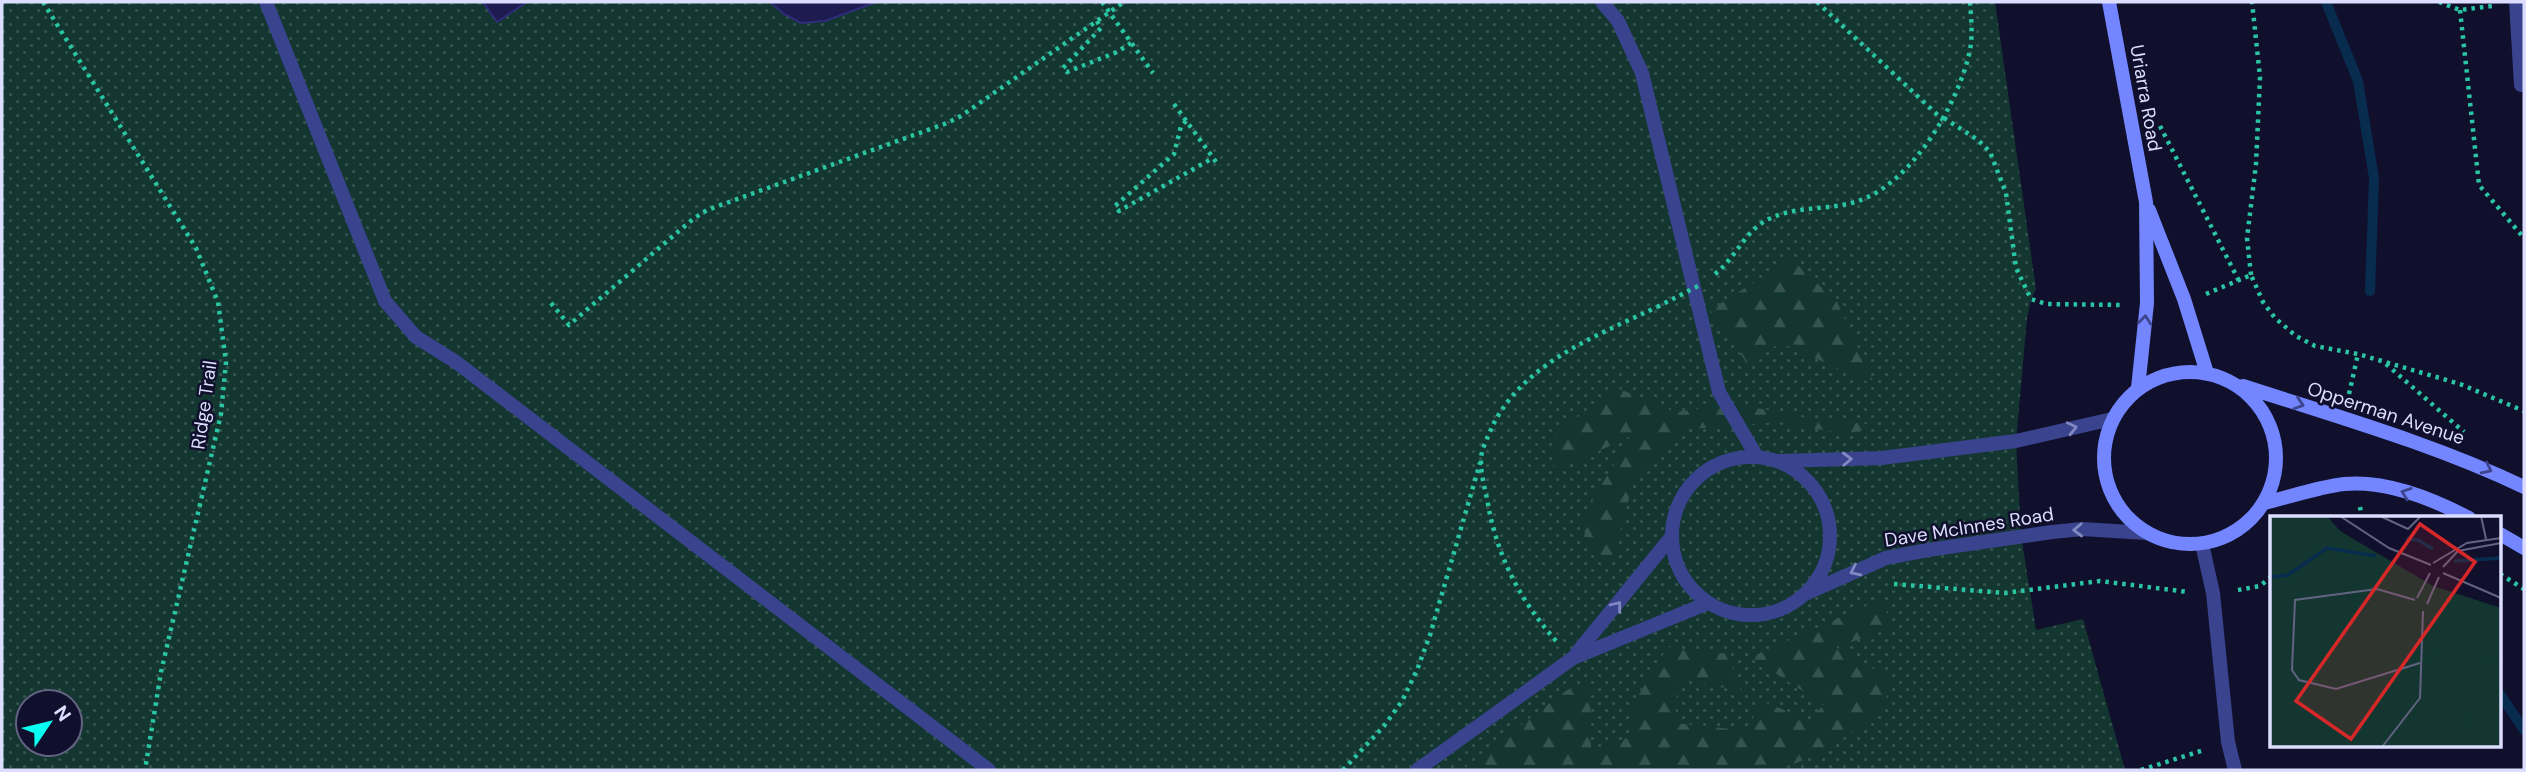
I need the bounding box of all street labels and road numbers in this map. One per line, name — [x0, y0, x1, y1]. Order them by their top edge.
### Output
street label: Uriarra Road — [2124, 43, 2168, 153]
street label: Ridge Trail — [185, 359, 223, 451]
street label: Opperman Avenue — [2304, 376, 2468, 450]
street label: Dave McInnes Road — [1883, 501, 2055, 553]

